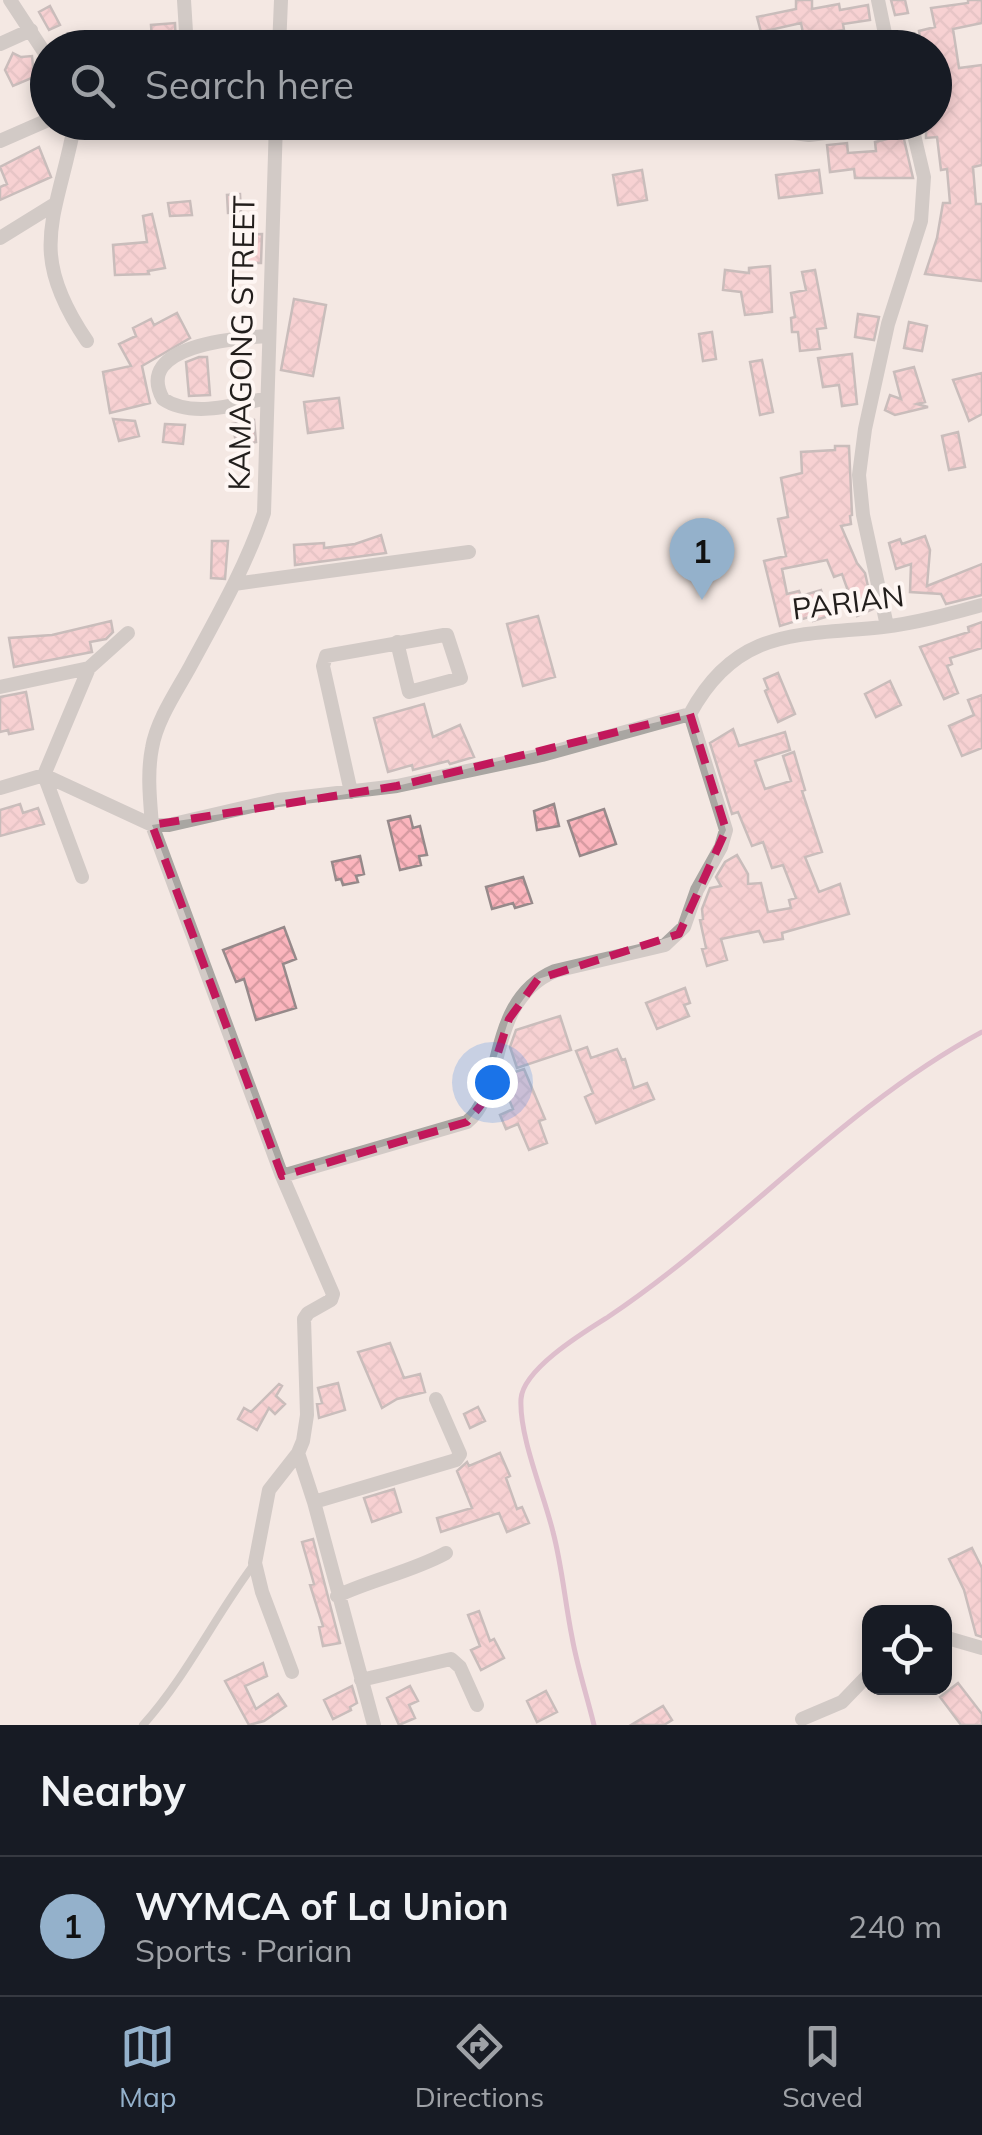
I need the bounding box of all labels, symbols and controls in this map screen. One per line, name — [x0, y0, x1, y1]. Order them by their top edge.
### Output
search box — [30, 30, 952, 140]
icon: search — [65, 58, 120, 113]
text: Search here — [145, 61, 354, 109]
street label: KAMAGONG STREET — [219, 195, 263, 491]
pin: 1 — [670, 518, 734, 600]
street label: PARIAN — [790, 576, 906, 628]
your location — [467, 1057, 518, 1108]
map controls — [862, 1605, 952, 1695]
button: locate — [862, 1605, 952, 1695]
text: Nearby — [40, 1764, 186, 1817]
text: WYMCA of La Union — [135, 1882, 509, 1930]
text: 1 — [63, 1906, 82, 1946]
text: 240 m — [848, 1906, 942, 1946]
text: Sports · Parian — [135, 1930, 352, 1970]
tab: Map — [119, 2019, 177, 2114]
tab: Directions — [415, 2019, 544, 2114]
tab: Saved — [782, 2019, 863, 2114]

